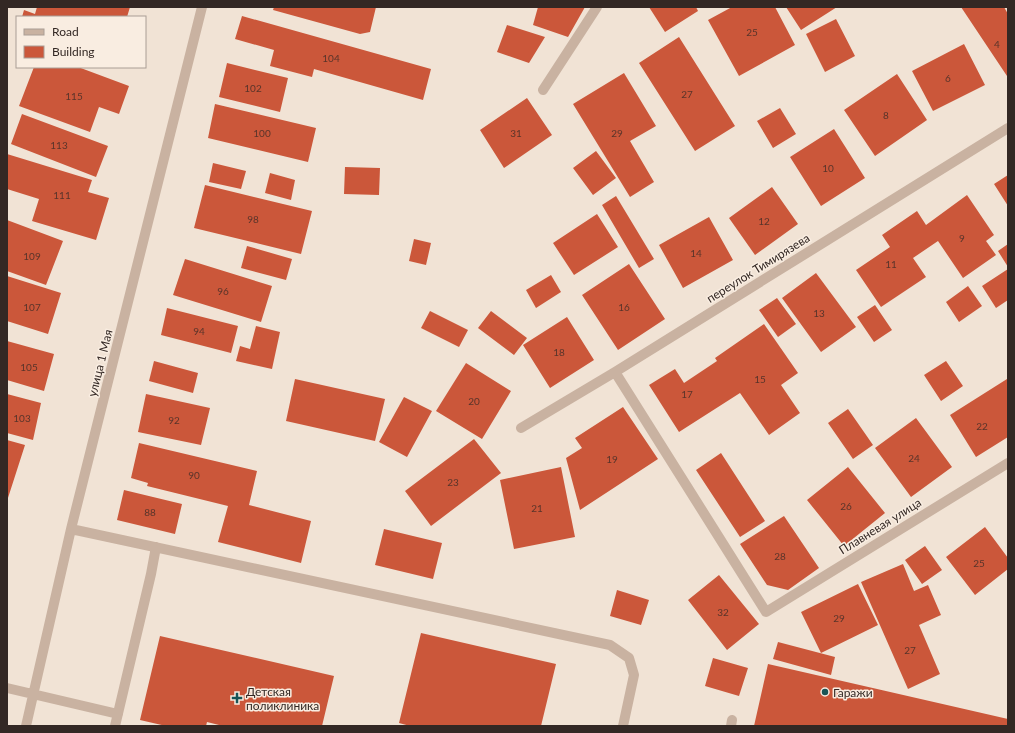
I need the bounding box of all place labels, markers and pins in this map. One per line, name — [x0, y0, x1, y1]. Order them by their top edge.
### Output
place label: Детская поликлиника — [246, 684, 319, 713]
place label: Гаражи — [833, 685, 873, 700]
marker: Гаражи — [820, 687, 830, 697]
marker: Детская поликлиника — [231, 692, 243, 704]

